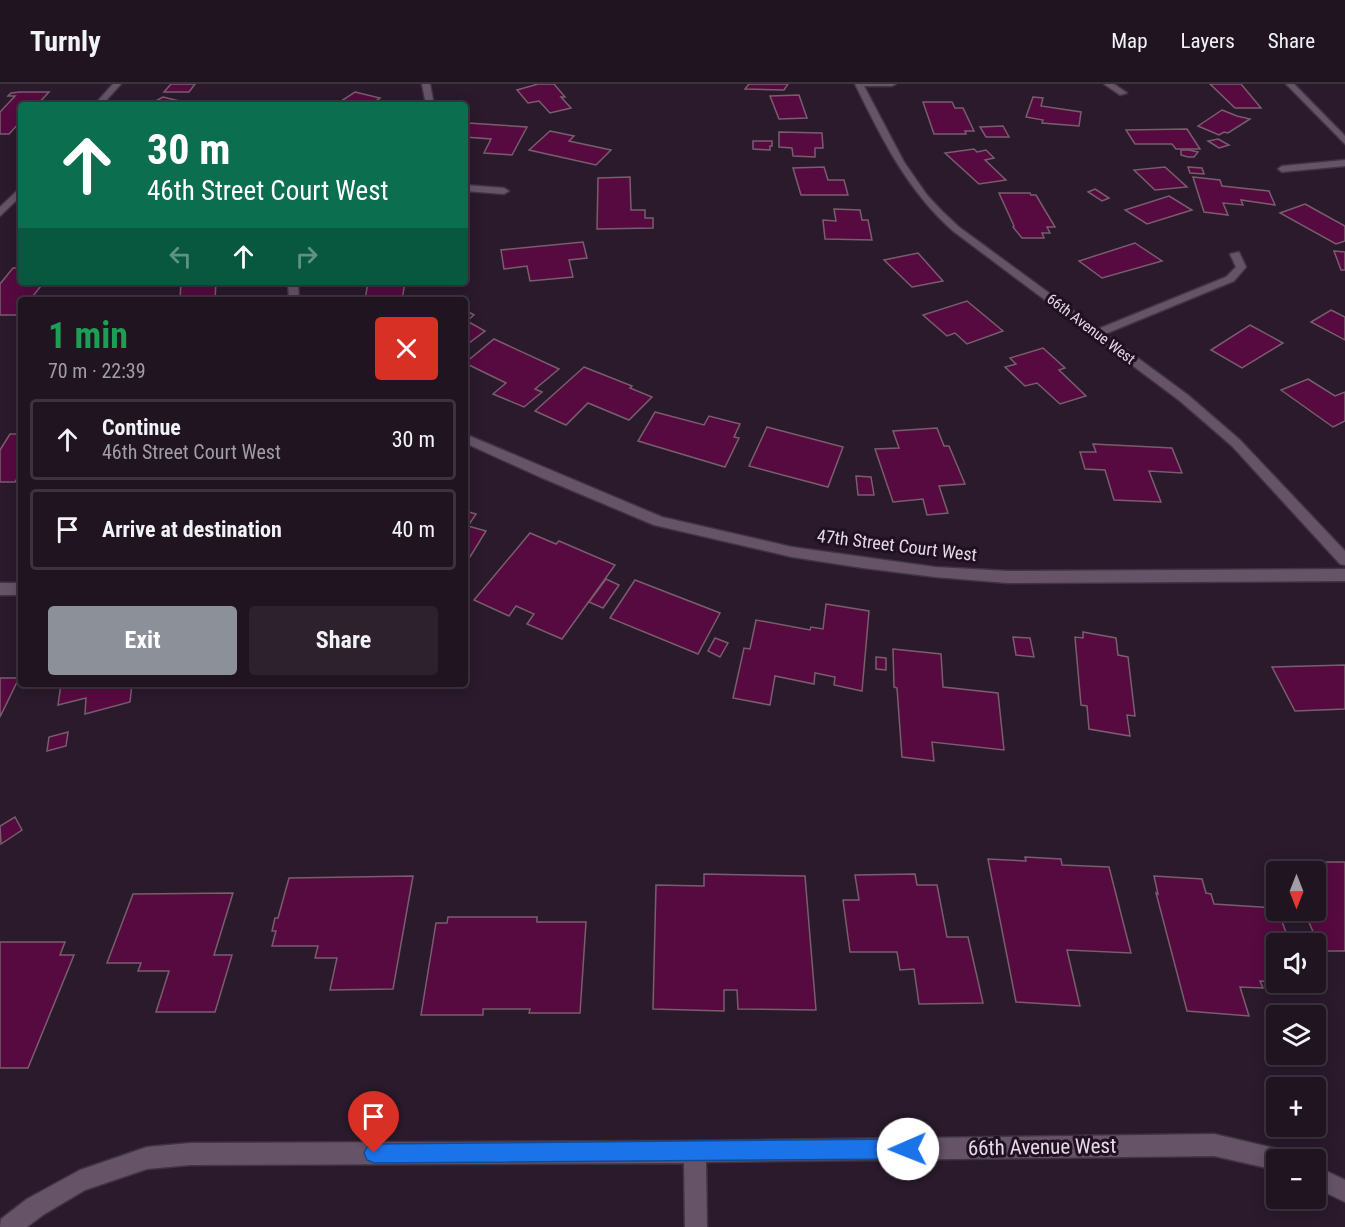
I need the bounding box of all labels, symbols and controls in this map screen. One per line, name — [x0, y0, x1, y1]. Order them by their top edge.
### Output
text: Turnly — [30, 25, 101, 58]
text: Map — [1111, 29, 1148, 53]
text: Layers — [1181, 29, 1235, 53]
text: Share — [1268, 29, 1315, 53]
text: 30 m — [147, 125, 230, 174]
icon: ahead — [48, 126, 126, 204]
text: 46th Street Court West — [147, 175, 388, 207]
icon: left — [164, 240, 197, 273]
icon: ahead — [227, 240, 260, 273]
icon: right — [290, 240, 323, 273]
street label: 66th Avenue West — [1043, 290, 1139, 368]
text: 1 min — [48, 315, 128, 357]
button: close — [375, 317, 438, 380]
text: 70 m · 22:39 — [48, 359, 146, 383]
text: Continue — [102, 415, 181, 440]
icon: ahead — [51, 423, 84, 456]
text: 30 m — [392, 427, 435, 452]
text: 46th Street Court West — [102, 440, 281, 464]
icon: arrive — [51, 513, 84, 546]
text: Arrive at destination — [102, 517, 282, 542]
text: 40 m — [392, 517, 435, 542]
street label: 47th Street Court West — [816, 525, 978, 565]
button: Exit — [48, 606, 237, 675]
button: Share — [249, 606, 438, 675]
north arrow — [1266, 861, 1326, 921]
map controls — [1266, 861, 1326, 1209]
button: sound — [1266, 933, 1326, 993]
button: layers — [1266, 1005, 1326, 1065]
button: + — [1266, 1077, 1326, 1137]
pin — [348, 1091, 399, 1153]
icon: arrive — [357, 1100, 390, 1133]
position arrow — [876, 1117, 940, 1181]
street label: 66th Avenue West — [968, 1134, 1116, 1160]
button: − — [1266, 1149, 1326, 1209]

